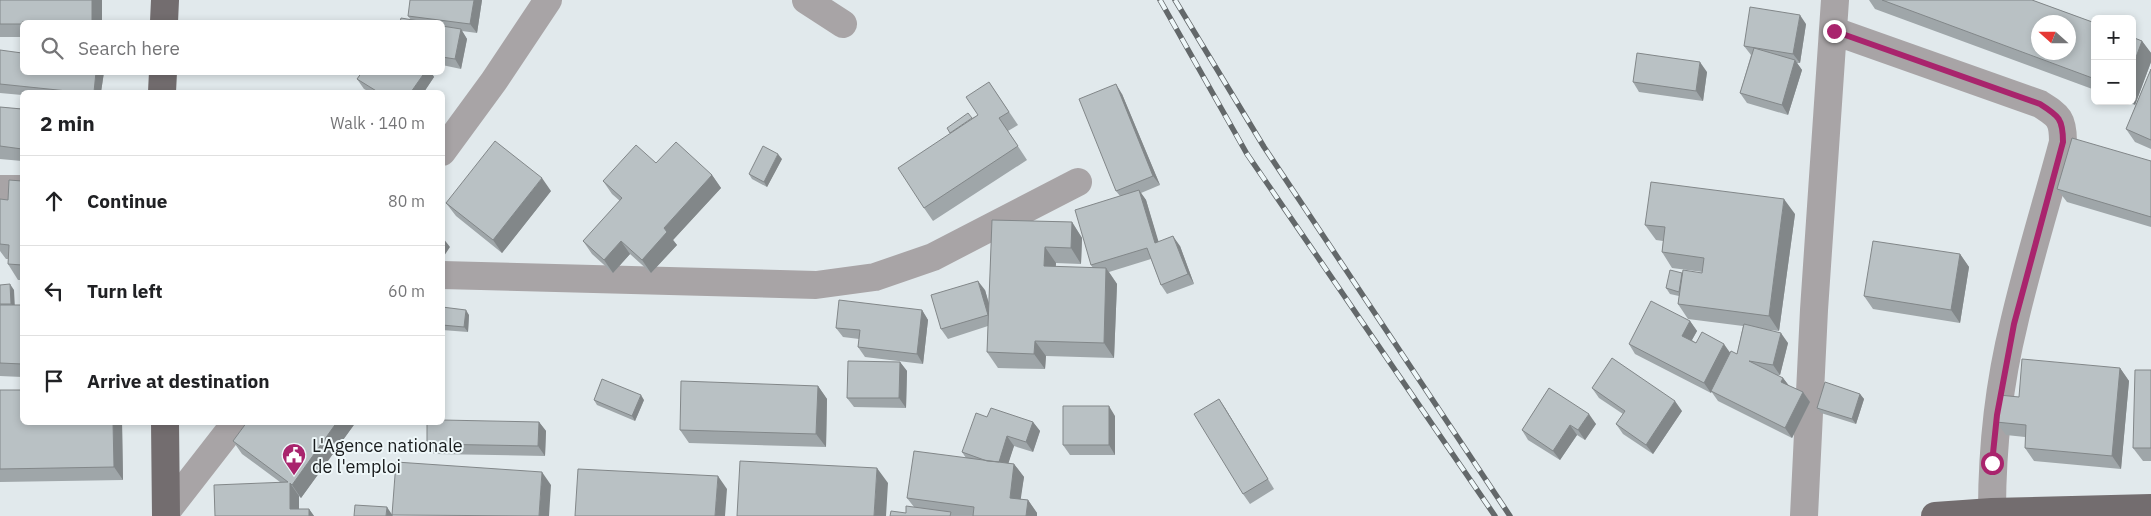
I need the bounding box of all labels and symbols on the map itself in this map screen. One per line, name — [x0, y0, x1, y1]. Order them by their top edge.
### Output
north arrow — [2031, 15, 2076, 60]
route end — [1823, 20, 1846, 43]
place label: L'Agence nationale de l'emploi — [312, 434, 463, 478]
public building icon: L'Agence nationale de l'emploi — [281, 442, 307, 476]
route start — [1981, 452, 2004, 475]

